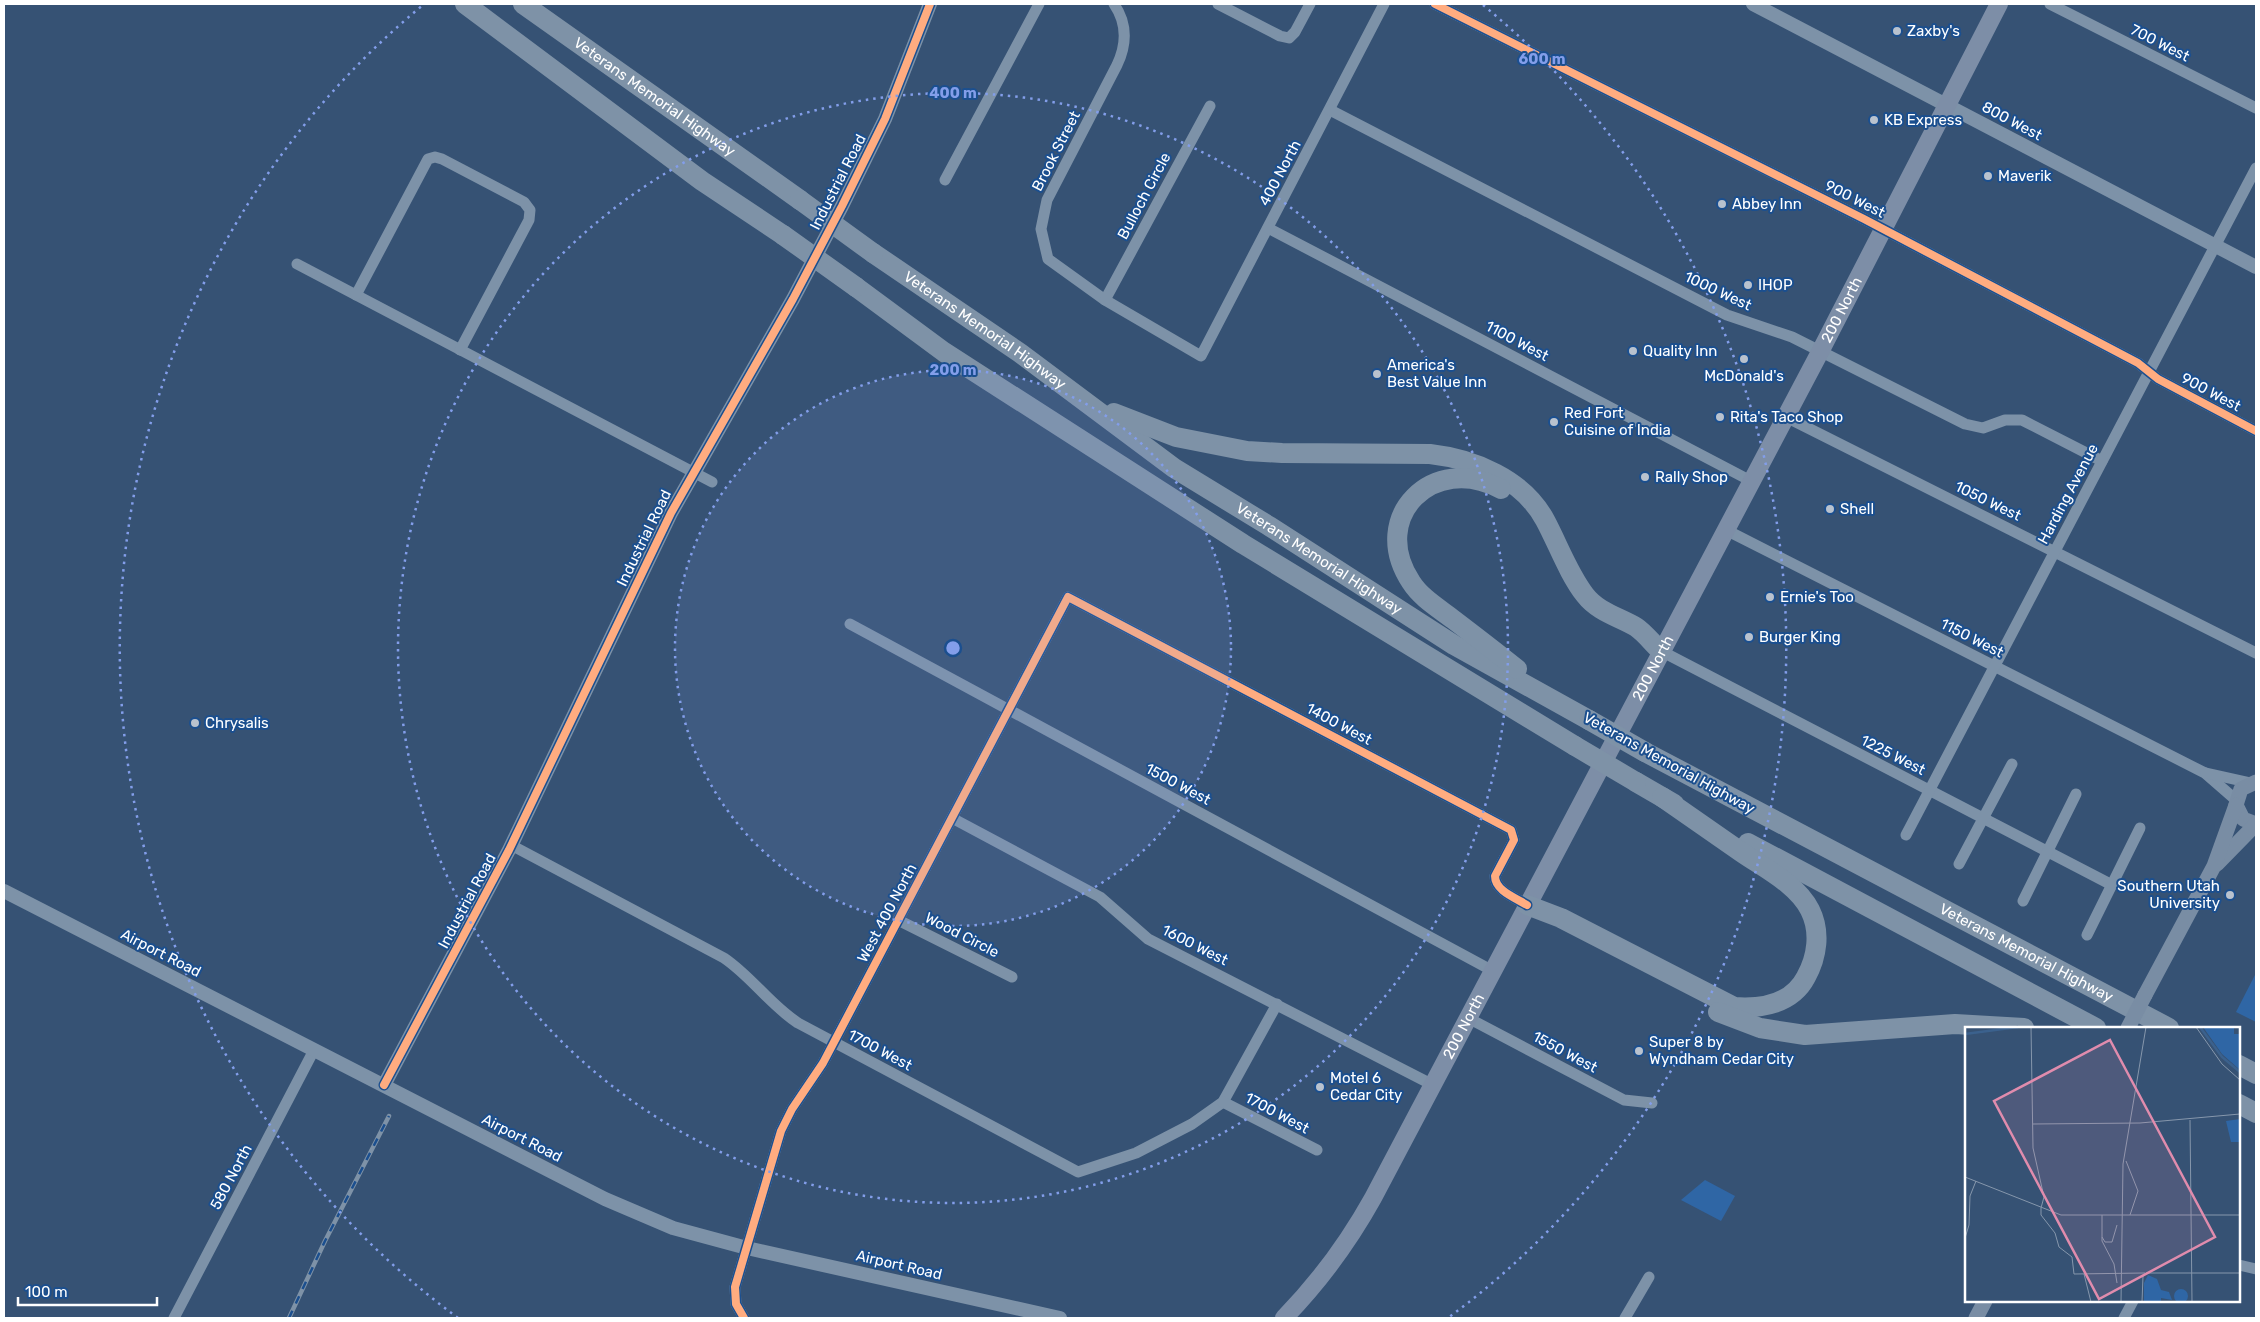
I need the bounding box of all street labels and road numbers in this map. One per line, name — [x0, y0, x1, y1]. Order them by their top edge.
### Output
street label: 700 West — [2127, 20, 2193, 66]
street label: Veterans Memorial Highway — [570, 34, 739, 160]
street label: 800 West — [1979, 98, 2045, 144]
street label: Brook Street — [1028, 108, 1084, 194]
street label: Industrial Road — [806, 131, 870, 233]
street label: 400 North — [1255, 137, 1305, 209]
street label: Bulloch Circle — [1114, 150, 1174, 242]
street label: 900 West — [1822, 176, 1888, 222]
street label: Veterans Memorial Highway — [900, 268, 1070, 393]
street label: 1000 West — [1682, 268, 1755, 314]
street label: 200 North — [1817, 274, 1866, 346]
street label: 1100 West — [1482, 317, 1552, 365]
street label: 900 West — [2178, 369, 2244, 415]
street label: Harding Avenue — [2034, 441, 2102, 547]
street label: 1050 West — [1952, 477, 2024, 525]
street label: Industrial Road — [613, 487, 675, 589]
street label: Veterans Memorial Highway — [1233, 499, 1406, 618]
street label: 1150 West — [1937, 614, 2007, 662]
street label: 200 North — [1628, 632, 1678, 704]
street label: 1400 West — [1303, 699, 1375, 749]
street label: Veterans Memorial Highway — [1580, 708, 1758, 818]
street label: 1225 West — [1858, 731, 1928, 779]
street label: 1500 West — [1142, 759, 1214, 809]
street label: Industrial Road — [434, 850, 500, 952]
street label: West 400 North — [853, 861, 921, 965]
street label: Veterans Memorial Highway — [1936, 900, 2116, 1006]
street label: Wood Circle — [922, 909, 1002, 961]
street label: 1600 West — [1159, 921, 1231, 969]
street label: Airport Road — [118, 925, 204, 981]
street label: 200 North — [1439, 991, 1488, 1062]
street label: 1700 West — [845, 1026, 915, 1074]
street label: 1550 West — [1530, 1027, 1601, 1077]
street label: 1700 West — [1242, 1089, 1312, 1137]
street label: Airport Road — [479, 1110, 565, 1166]
street label: 580 North — [206, 1141, 256, 1213]
street label: Airport Road — [854, 1246, 944, 1284]

